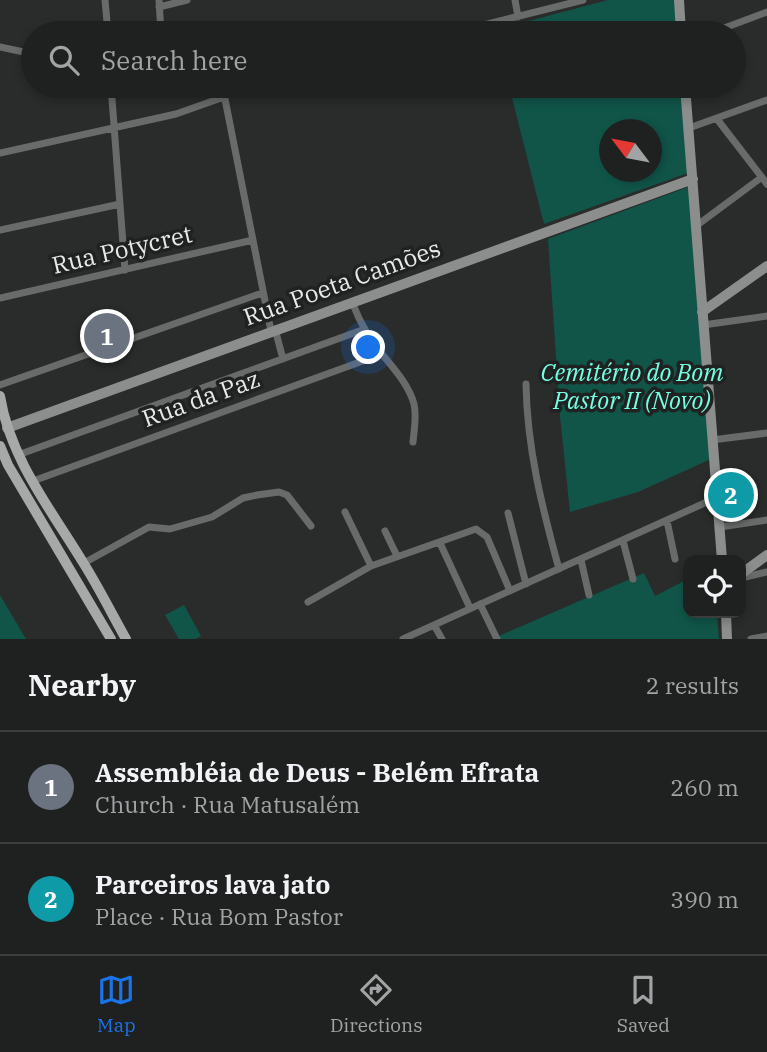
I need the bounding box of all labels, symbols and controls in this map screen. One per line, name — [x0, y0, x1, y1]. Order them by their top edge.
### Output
search box — [21, 21, 746, 98]
icon: search — [45, 41, 83, 79]
text: Search here — [101, 43, 247, 77]
north arrow — [599, 119, 662, 182]
street label: Rua Potycret — [49, 217, 195, 281]
street label: Rua Poeta Camões — [239, 232, 445, 333]
pin: 1 — [84, 310, 130, 362]
your location — [351, 330, 385, 364]
park label: Cemitério do Bom Pastor II (Novo) — [541, 356, 723, 416]
street label: Rua da Paz — [138, 362, 264, 434]
pin: 2 — [708, 469, 754, 521]
map controls — [683, 555, 746, 618]
button: locate — [683, 555, 746, 618]
text: Nearby — [28, 665, 136, 704]
text: 2 results — [646, 670, 739, 700]
text: Assembléia de Deus - Belém Efrata — [95, 755, 539, 789]
text: 1 — [44, 772, 58, 802]
text: 260 m — [670, 772, 739, 802]
text: Church · Rua Matusalém — [95, 789, 360, 819]
text: Parceiros lava jato — [95, 867, 330, 901]
text: 2 — [44, 884, 58, 914]
text: 390 m — [670, 884, 739, 914]
text: Place · Rua Bom Pastor — [95, 901, 343, 931]
tab: Map — [97, 971, 136, 1037]
tab: Directions — [330, 971, 423, 1037]
tab: Saved — [617, 971, 670, 1037]

